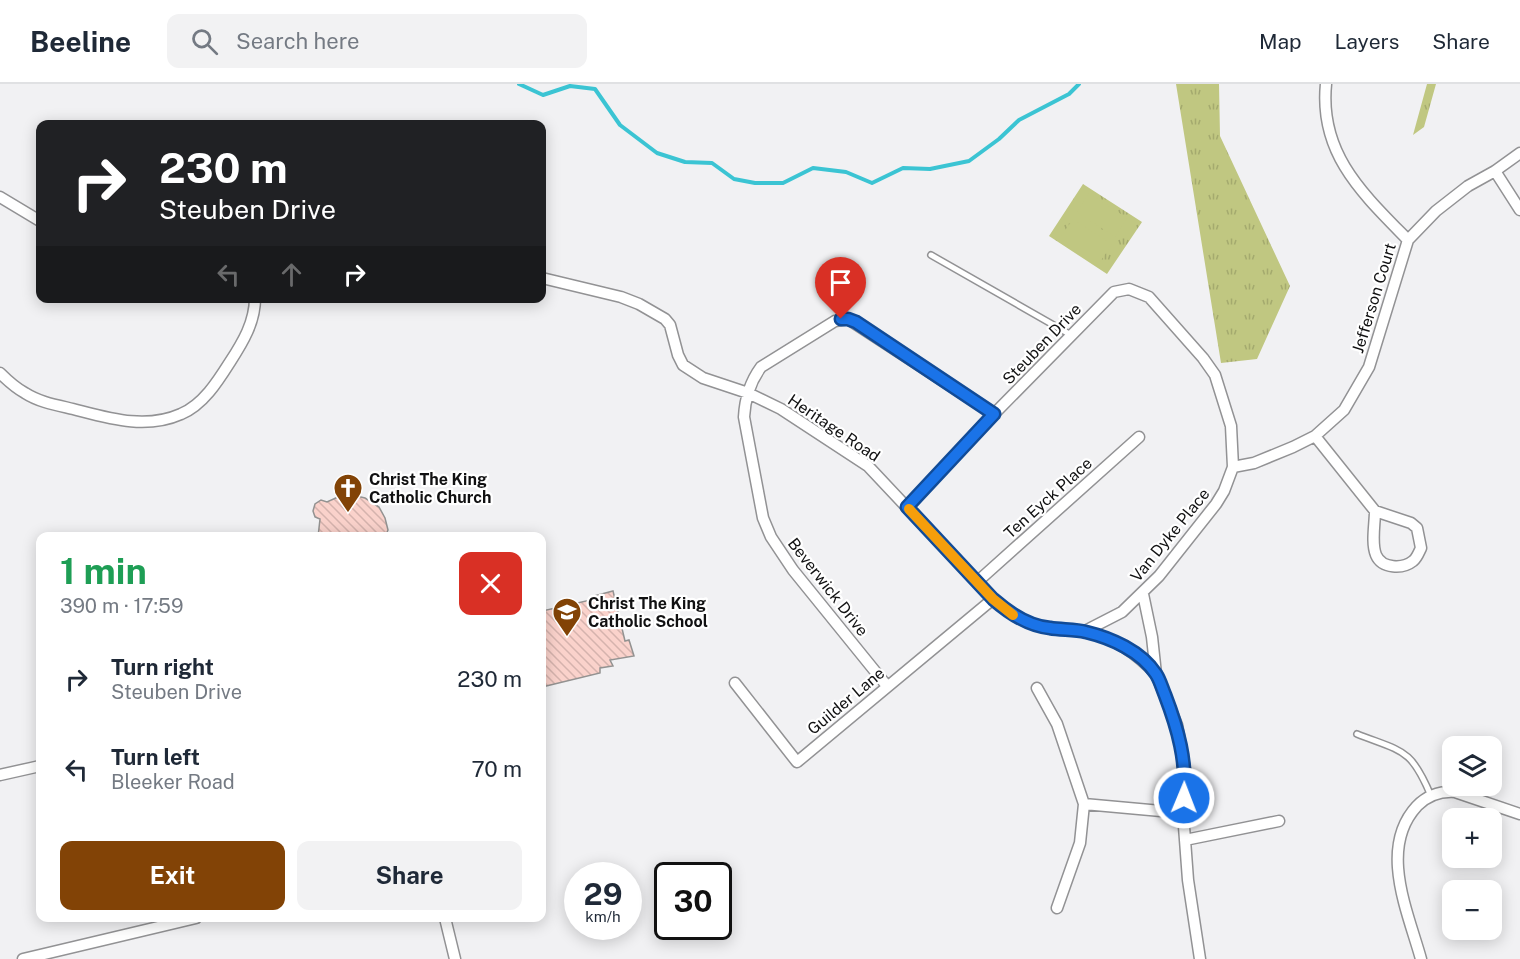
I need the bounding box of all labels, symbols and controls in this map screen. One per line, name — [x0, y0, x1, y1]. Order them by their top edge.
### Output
search box — [167, 14, 587, 68]
text: Beeline — [30, 25, 131, 58]
icon: search — [188, 25, 221, 58]
text: Search here — [236, 28, 360, 54]
text: Map — [1259, 29, 1302, 54]
text: Layers — [1335, 29, 1399, 54]
text: Share — [1432, 29, 1490, 54]
text: 230 m — [159, 143, 288, 192]
icon: right — [60, 144, 138, 222]
text: Steuben Drive — [159, 193, 336, 225]
street label: Jefferson Court — [1348, 241, 1400, 355]
pin — [815, 257, 866, 319]
icon: left — [212, 258, 245, 291]
icon: ahead — [275, 258, 308, 291]
icon: right — [338, 258, 371, 291]
icon: arrive — [824, 266, 857, 299]
street label: Steuben Drive — [999, 300, 1085, 388]
street label: Heritage Road — [784, 390, 884, 466]
street label: Ten Eyck Place — [1000, 454, 1096, 542]
place label: Christ The King Catholic Church — [369, 470, 491, 507]
church icon: Christ The King Catholic Church — [332, 472, 364, 514]
street label: Van Dyke Place — [1127, 484, 1213, 586]
street label: Beverwick Drive — [784, 534, 872, 640]
text: 1 min — [60, 550, 147, 592]
button: close — [459, 552, 522, 615]
text: 390 m · 17:59 — [60, 594, 183, 618]
place label: Christ The King Catholic School — [588, 594, 708, 631]
school or university icon: Christ The King Catholic School — [551, 596, 583, 638]
text: Turn right — [111, 654, 214, 680]
icon: right — [60, 663, 93, 696]
street label: Guilder Lane — [804, 663, 888, 739]
text: 230 m — [457, 666, 522, 692]
text: Steuben Drive — [111, 680, 242, 704]
map controls — [1442, 736, 1502, 940]
button: layers — [1442, 736, 1502, 796]
text: Turn left — [111, 744, 200, 770]
icon: left — [60, 753, 93, 786]
text: 70 m — [471, 756, 522, 782]
position arrow — [1152, 766, 1216, 830]
text: Bleeker Road — [111, 770, 235, 794]
button: + — [1442, 808, 1502, 868]
button: Exit — [60, 841, 285, 910]
button: Share — [297, 841, 522, 910]
speed limit sign: 30 — [654, 862, 732, 940]
text: 29 — [584, 876, 622, 912]
button: − — [1442, 880, 1502, 940]
text: km/h — [585, 908, 621, 925]

